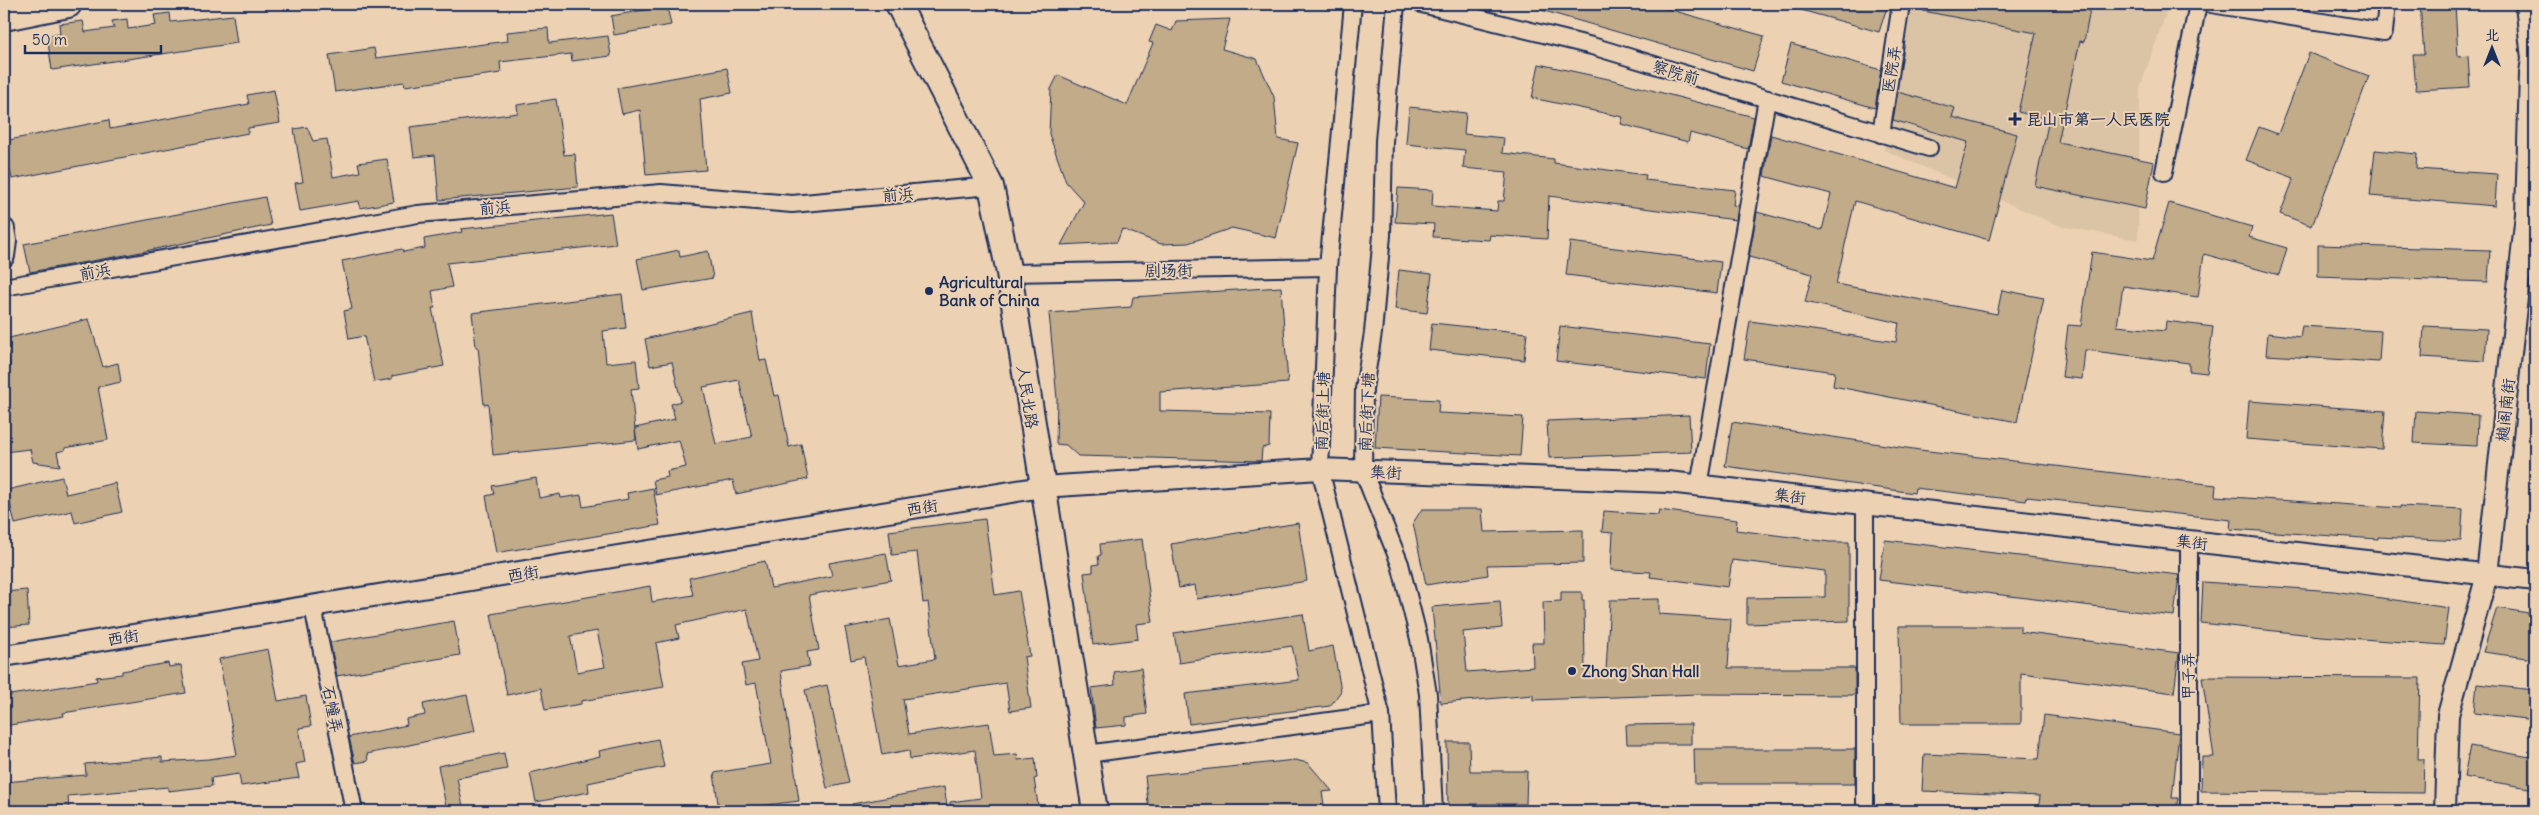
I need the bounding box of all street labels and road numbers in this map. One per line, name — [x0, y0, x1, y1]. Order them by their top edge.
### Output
street label: 医院弄 — [1877, 44, 1905, 94]
street label: 察院前 — [1650, 55, 1702, 89]
street label: 前浜 — [881, 183, 915, 205]
street label: 前浜 — [478, 196, 512, 218]
street label: 前浜 — [77, 258, 113, 284]
street label: 剧场街 — [1145, 260, 1193, 280]
street label: 人民北路 — [1013, 364, 1043, 430]
street label: 南后街上塘 — [1311, 371, 1333, 451]
street label: 南后街下塘 — [1354, 372, 1378, 452]
street label: 樾阁南街 — [2492, 377, 2518, 443]
street label: 集街 — [1370, 461, 1402, 483]
street label: 集街 — [1773, 484, 1807, 508]
street label: 西街 — [905, 495, 939, 519]
street label: 集街 — [2175, 530, 2209, 554]
street label: 西街 — [506, 561, 540, 585]
street label: 西街 — [106, 625, 140, 649]
street label: 甲子弄 — [2178, 652, 2198, 700]
street label: 石幢弄 — [319, 684, 347, 734]

